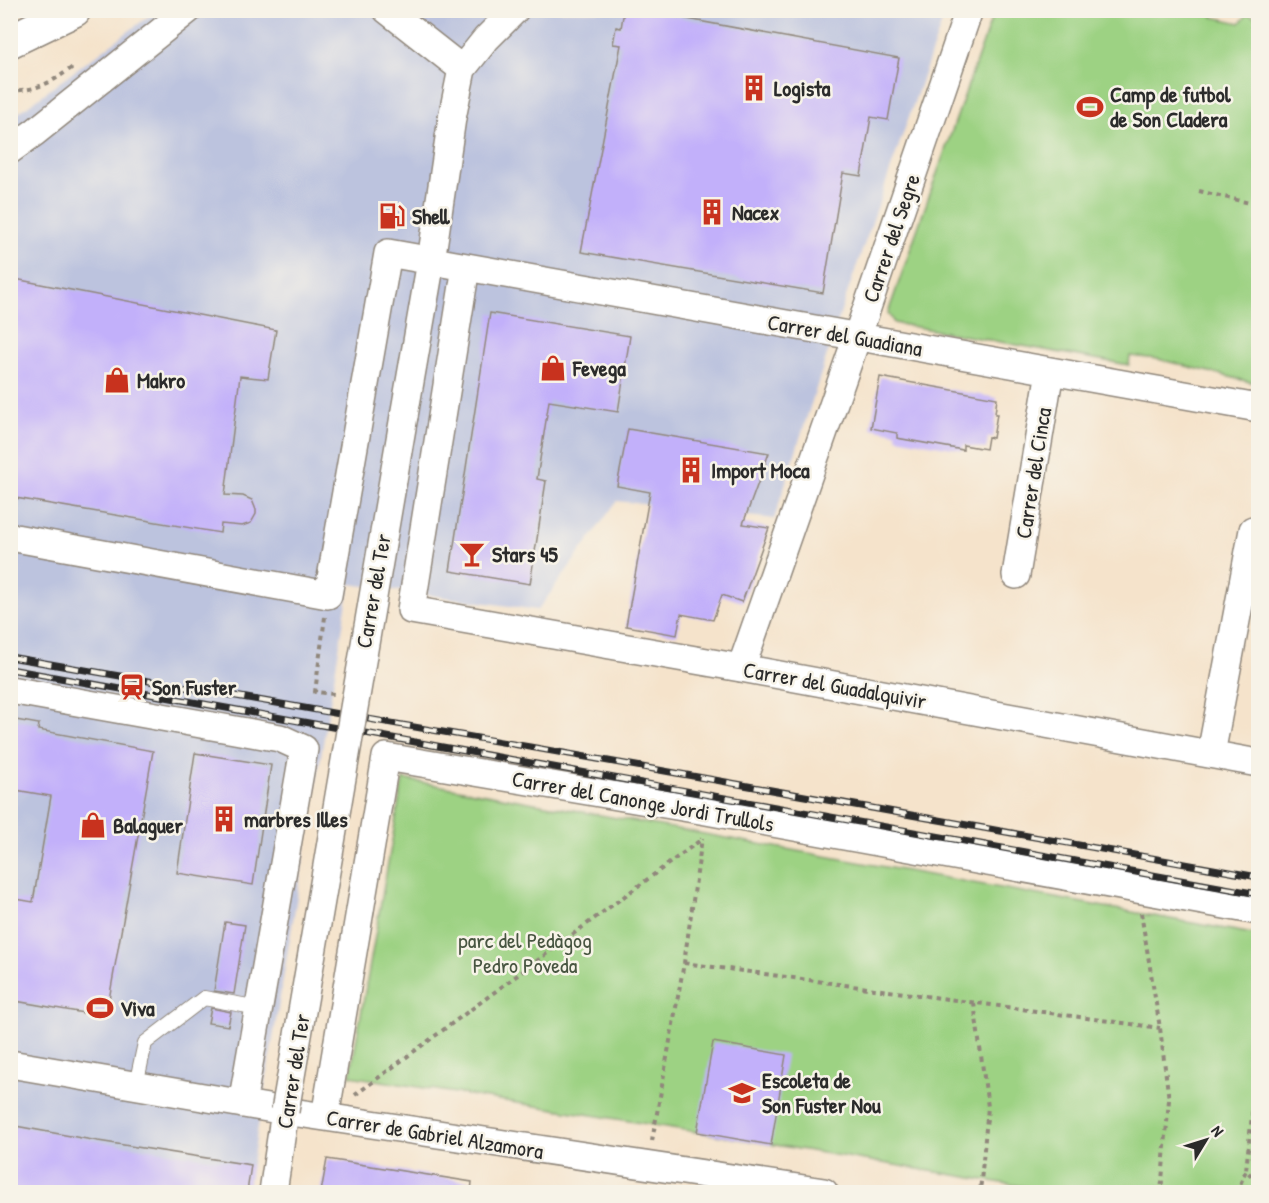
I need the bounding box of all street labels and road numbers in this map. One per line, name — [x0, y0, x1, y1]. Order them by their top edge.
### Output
street label: Carrer del Segre — [855, 170, 927, 306]
street label: Carrer del Guadiana — [765, 307, 925, 363]
street label: Carrer del Cinca — [1008, 405, 1058, 541]
street label: Carrer del Ter — [348, 531, 398, 651]
street label: Carrer del Guadalquivir — [741, 654, 929, 716]
street label: Carrer del Canonge Jordi Trullols — [510, 763, 776, 839]
street label: Carrer del Ter — [269, 1011, 317, 1130]
street label: Carrer de Gabriel Alzamora — [324, 1102, 546, 1166]

